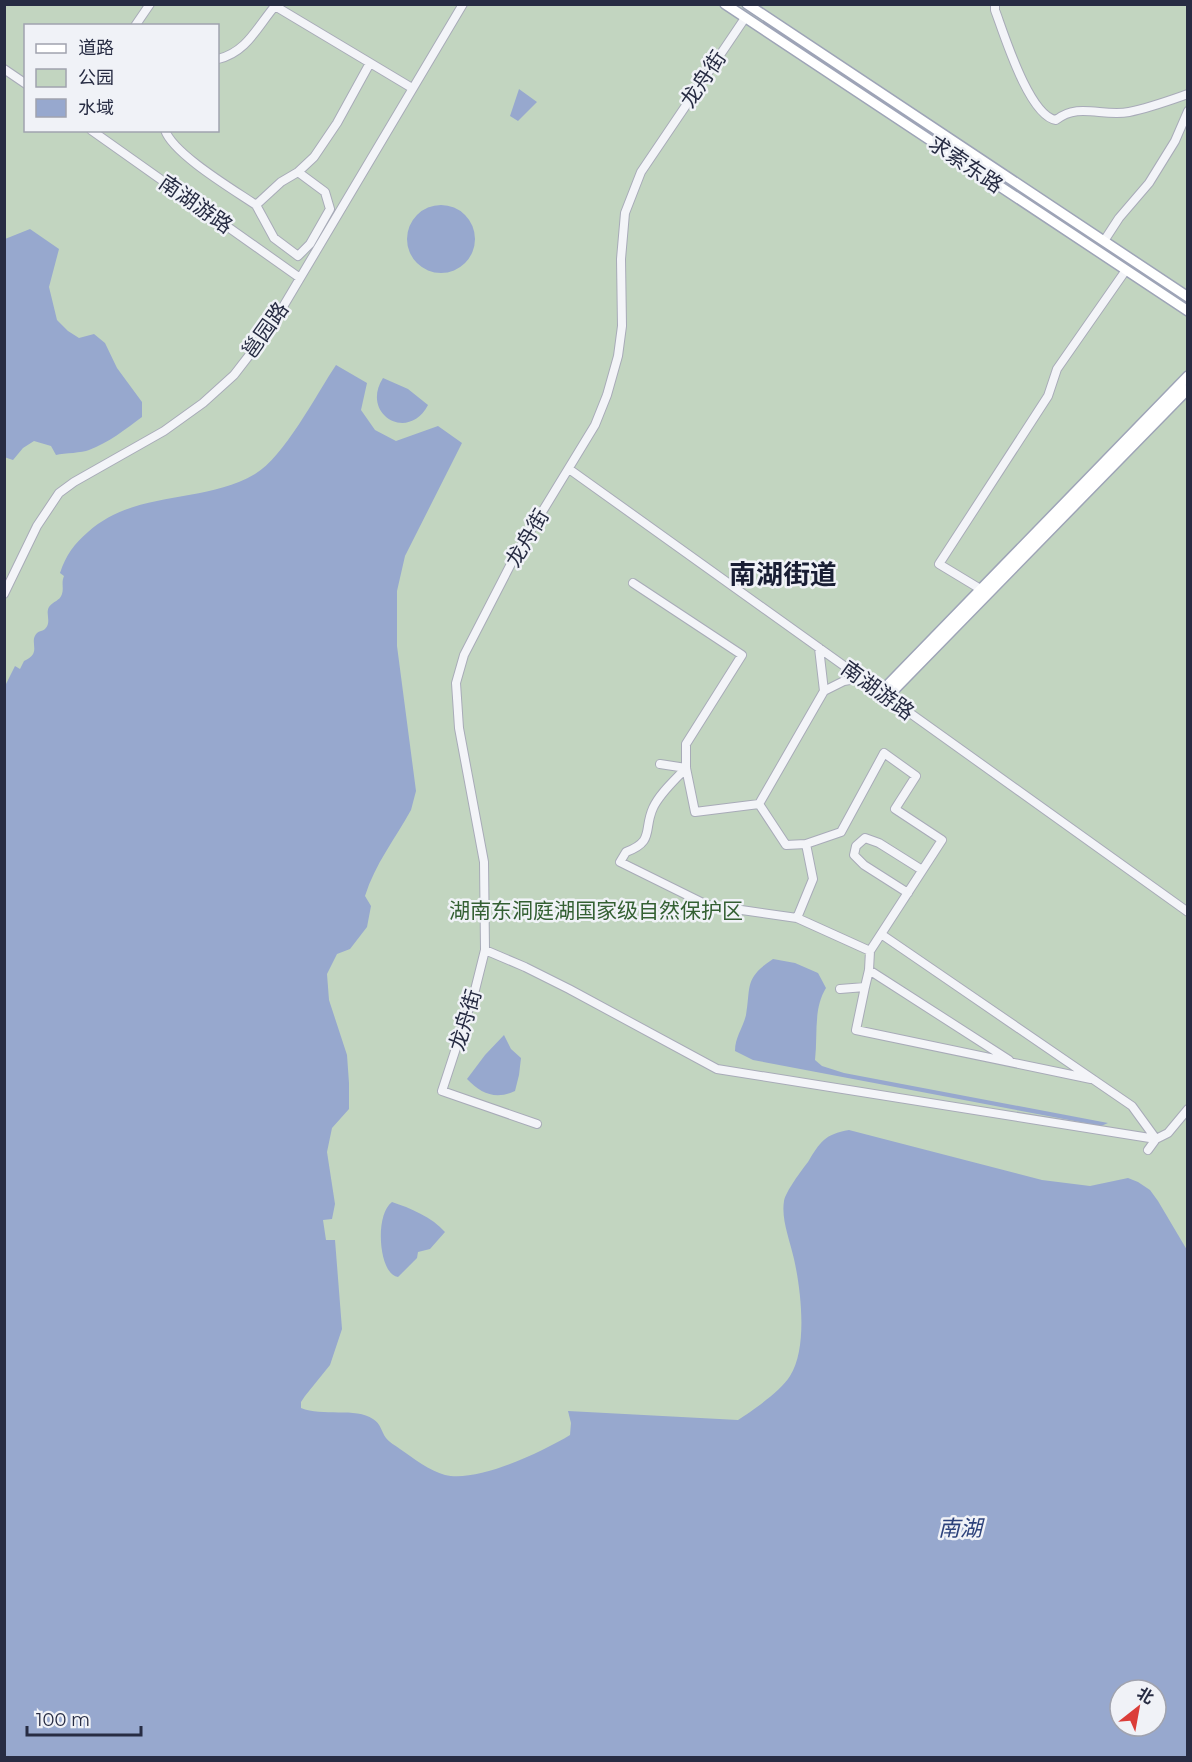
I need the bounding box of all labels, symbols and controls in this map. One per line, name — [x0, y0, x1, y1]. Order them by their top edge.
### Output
legend — [24, 24, 219, 132]
text: 道路 — [78, 37, 114, 59]
street label: 龙舟街 — [675, 46, 731, 112]
text: 公园 — [78, 67, 114, 89]
text: 水域 — [78, 97, 114, 119]
street label: 求索东路 — [924, 130, 1008, 198]
street label: 南湖游路 — [154, 170, 238, 238]
street label: 邕园路 — [237, 297, 293, 363]
street label: 龙舟街 — [500, 505, 554, 571]
district label: 南湖街道 — [729, 558, 837, 591]
street label: 南湖游路 — [837, 655, 919, 725]
park label: 湖南东洞庭湖国家级自然保护区 — [449, 898, 743, 923]
street label: 龙舟街 — [444, 986, 486, 1054]
water label: 南湖 — [938, 1515, 985, 1542]
north arrow — [1108, 1678, 1168, 1738]
text: 北 — [1134, 1683, 1157, 1708]
scale bar — [27, 1699, 141, 1737]
text: 100 m — [36, 1709, 90, 1731]

